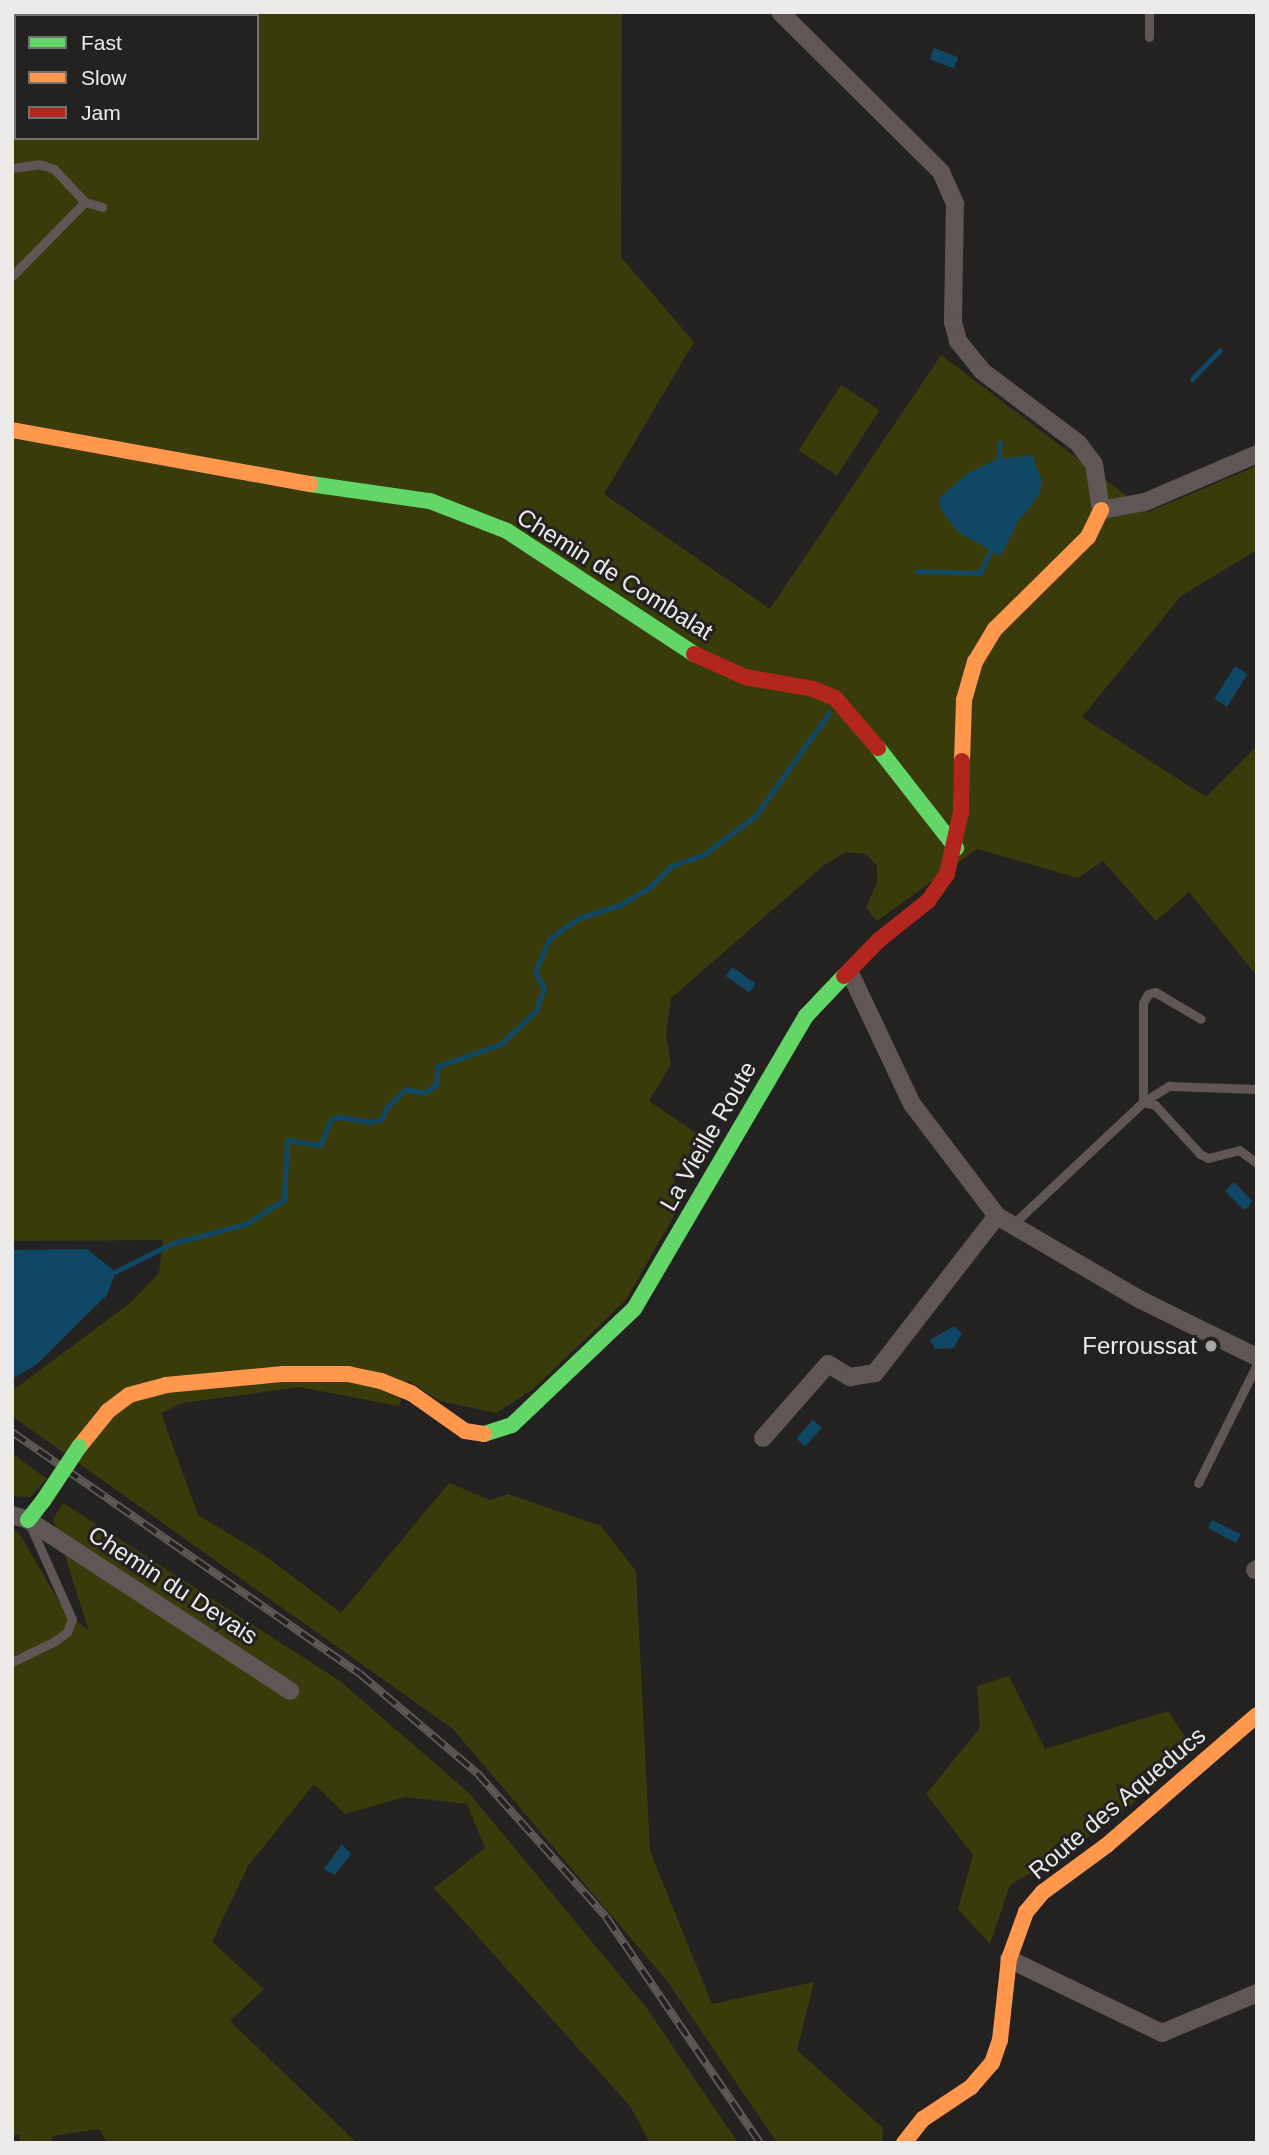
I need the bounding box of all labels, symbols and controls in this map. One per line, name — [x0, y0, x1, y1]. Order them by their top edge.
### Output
legend — [14, 14, 259, 140]
text: Fast — [81, 31, 122, 54]
text: Slow — [81, 66, 127, 89]
text: Jam — [81, 101, 121, 124]
street label: Chemin de Combalat — [512, 502, 718, 646]
street label: La Vieille Route — [654, 1056, 762, 1216]
place label: Ferroussat — [1082, 1332, 1197, 1360]
marker: Ferroussat — [1203, 1338, 1219, 1354]
street label: Chemin du Devais — [83, 1520, 263, 1650]
street label: Route des Aqueducs — [1022, 1720, 1212, 1886]

